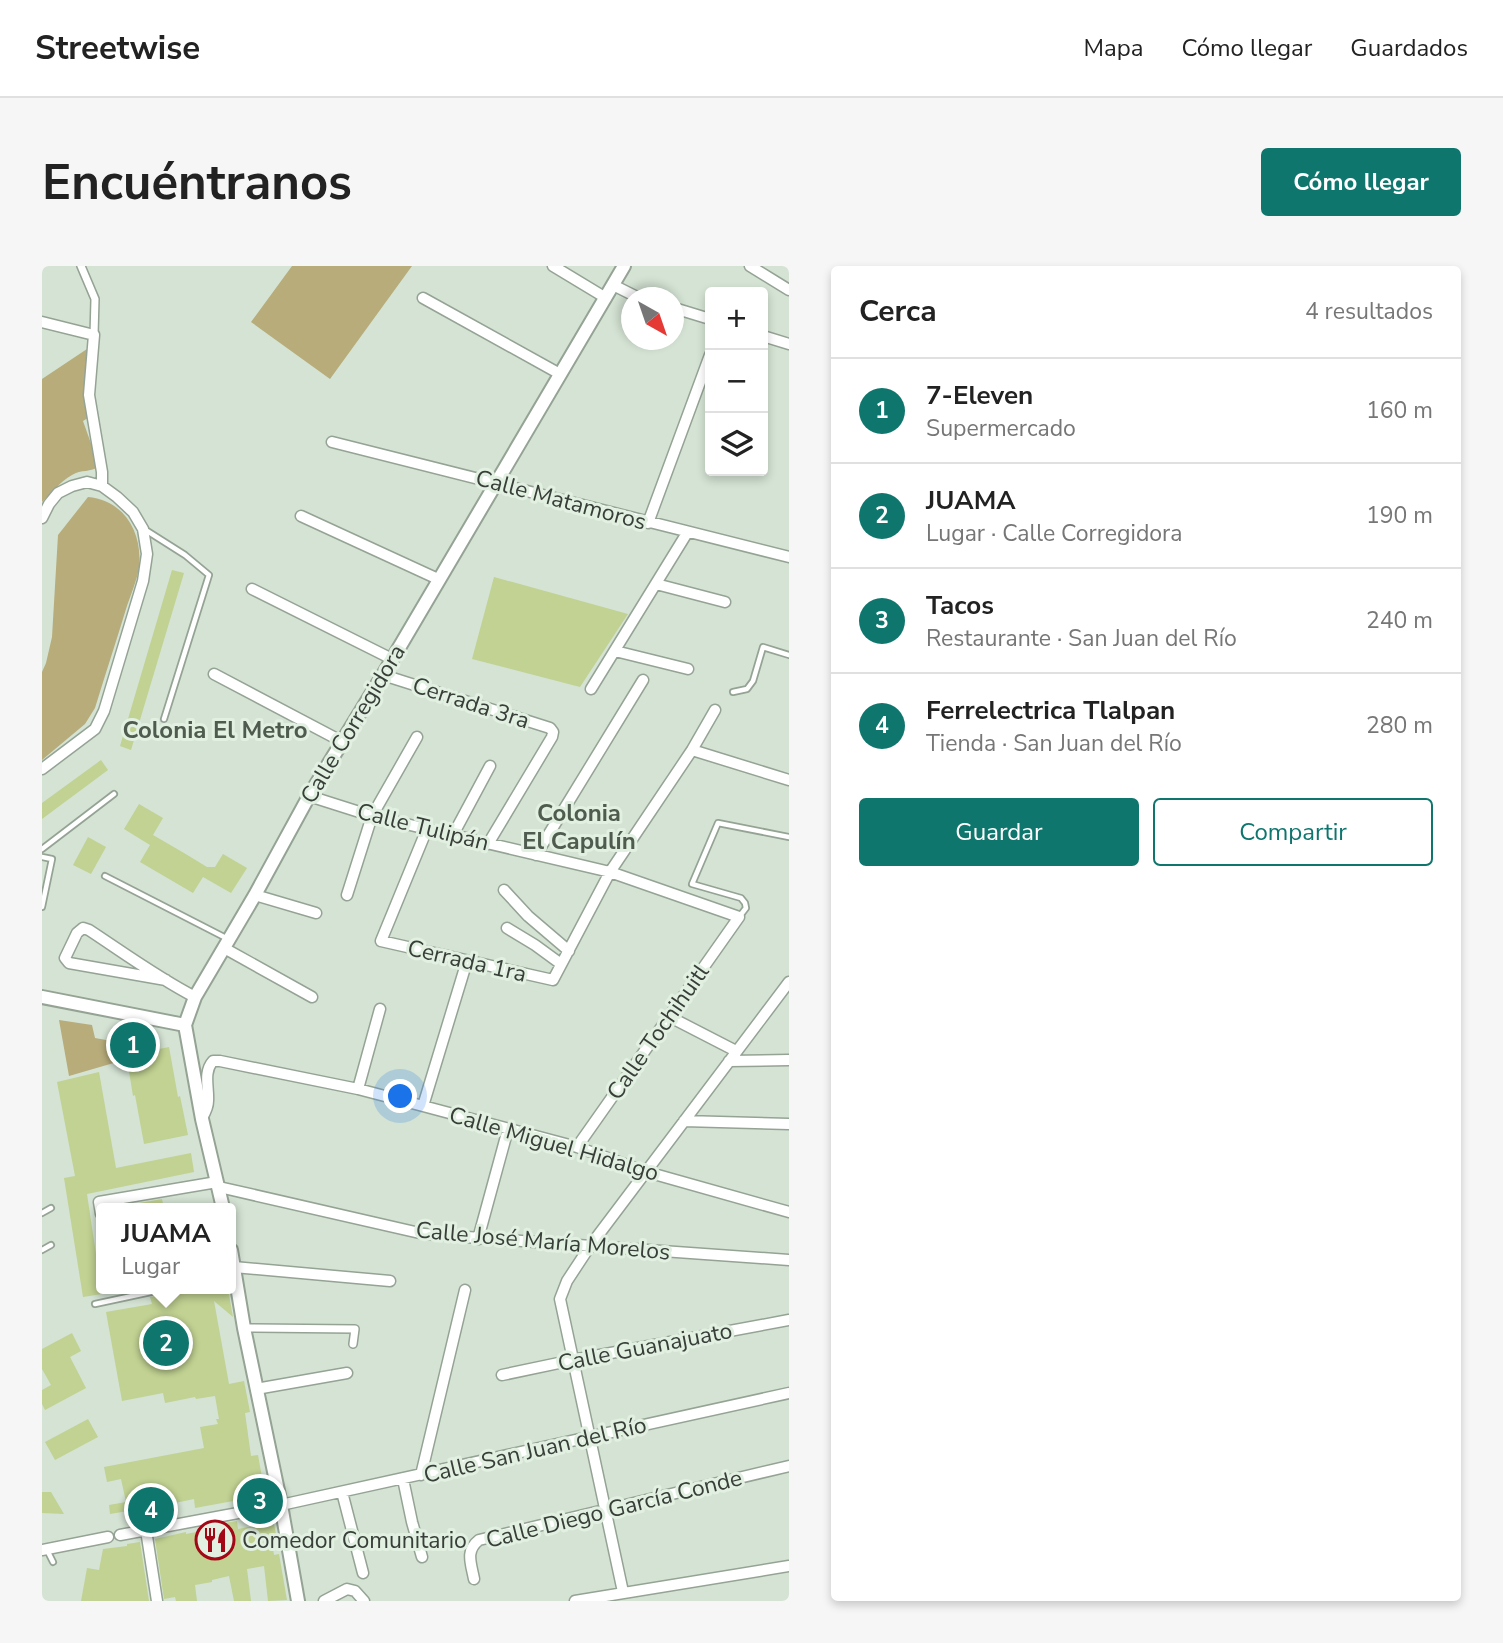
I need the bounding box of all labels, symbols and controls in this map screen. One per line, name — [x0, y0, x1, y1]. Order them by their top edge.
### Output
text: Streetwise — [35, 26, 200, 71]
text: Mapa — [1083, 32, 1143, 64]
text: Cómo llegar — [1181, 32, 1312, 64]
text: Guardados — [1350, 32, 1468, 64]
button: Cómo llegar — [1261, 148, 1461, 216]
text: Encuéntranos — [42, 149, 352, 216]
north arrow — [621, 287, 684, 350]
map controls — [705, 287, 768, 476]
button: + — [705, 287, 768, 350]
text: Cerca — [859, 291, 937, 332]
text: 4 resultados — [1305, 296, 1433, 327]
button: − — [705, 350, 768, 413]
text: 7-Eleven — [926, 378, 1033, 413]
text: 1 — [875, 395, 889, 426]
text: 160 m — [1366, 395, 1433, 426]
button: layers — [705, 413, 768, 476]
text: Supermercado — [926, 413, 1076, 444]
street label: Calle Matamoros — [472, 462, 650, 538]
text: JUAMA — [926, 483, 1016, 518]
text: 2 — [875, 500, 889, 531]
text: 190 m — [1366, 500, 1433, 531]
text: Lugar · Calle Corregidora — [926, 518, 1182, 549]
text: Tacos — [926, 588, 994, 623]
text: 3 — [875, 605, 889, 636]
text: 240 m — [1366, 605, 1433, 636]
text: Restaurante · San Juan del Río — [926, 623, 1237, 654]
street label: Calle Corregidora — [293, 639, 413, 809]
street label: Cerrada 3ra — [409, 670, 533, 736]
text: Ferrelectrica Tlalpan — [926, 693, 1175, 728]
text: 4 — [875, 710, 889, 741]
text: 280 m — [1366, 710, 1433, 741]
district label: Colonia El Metro — [123, 714, 307, 746]
text: Tienda · San Juan del Río — [926, 728, 1182, 759]
street label: Calle Tulipán — [354, 796, 492, 858]
district label: Colonia El Capulín — [522, 797, 636, 857]
button: Guardar — [859, 798, 1139, 866]
button: Compartir — [1153, 798, 1433, 866]
street label: Cerrada 1ra — [405, 932, 529, 990]
street label: Calle Tochihuitl — [600, 958, 716, 1106]
pin: 1 — [110, 1019, 156, 1071]
your location — [383, 1079, 417, 1113]
street label: Calle Miguel Hidalgo — [446, 1099, 662, 1189]
popup — [96, 1203, 236, 1294]
street label: Calle José María Morelos — [415, 1214, 671, 1268]
text: JUAMA — [121, 1216, 211, 1251]
text: Lugar — [121, 1251, 180, 1282]
street label: Calle Guanajuato — [555, 1315, 735, 1379]
pin: 2 — [143, 1317, 189, 1369]
street label: Calle San Juan del Río — [421, 1409, 649, 1491]
street label: Calle Diego García Conde — [483, 1462, 745, 1556]
pin: 3 — [237, 1475, 283, 1527]
pin: 4 — [128, 1484, 174, 1536]
restaurant icon: Comedor Comunitario — [194, 1519, 236, 1561]
place label: Comedor Comunitario — [242, 1525, 467, 1556]

